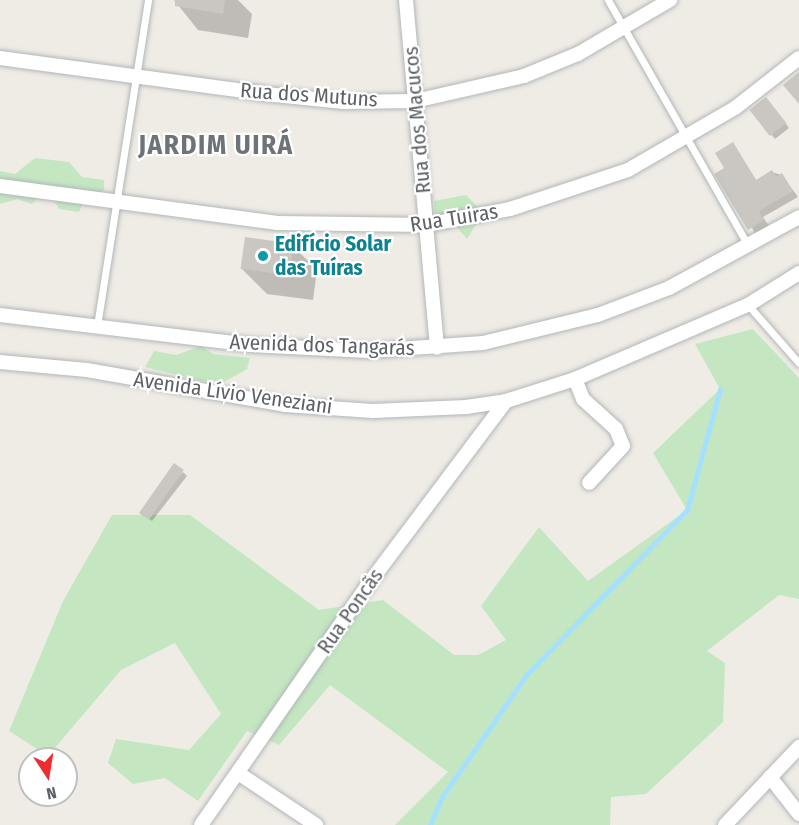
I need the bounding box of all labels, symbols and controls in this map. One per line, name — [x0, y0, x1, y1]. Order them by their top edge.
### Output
street label: Rua dos Macucos — [398, 45, 436, 195]
street label: Rua dos Mutuns — [239, 78, 379, 112]
district label: JARDIM UIRÁ — [138, 130, 294, 162]
street label: Rua Tuiras — [408, 199, 500, 237]
place label: Edifício Solar das Tuíras — [275, 231, 391, 281]
marker: Edifício Solar das Tuíras — [256, 249, 270, 263]
street label: Avenida dos Tangarás — [229, 329, 415, 361]
street label: Avenida Lívio Veneziani — [132, 367, 334, 419]
street label: Rua Poncãs — [312, 564, 388, 658]
north arrow — [18, 747, 78, 807]
text: N — [45, 783, 58, 803]

